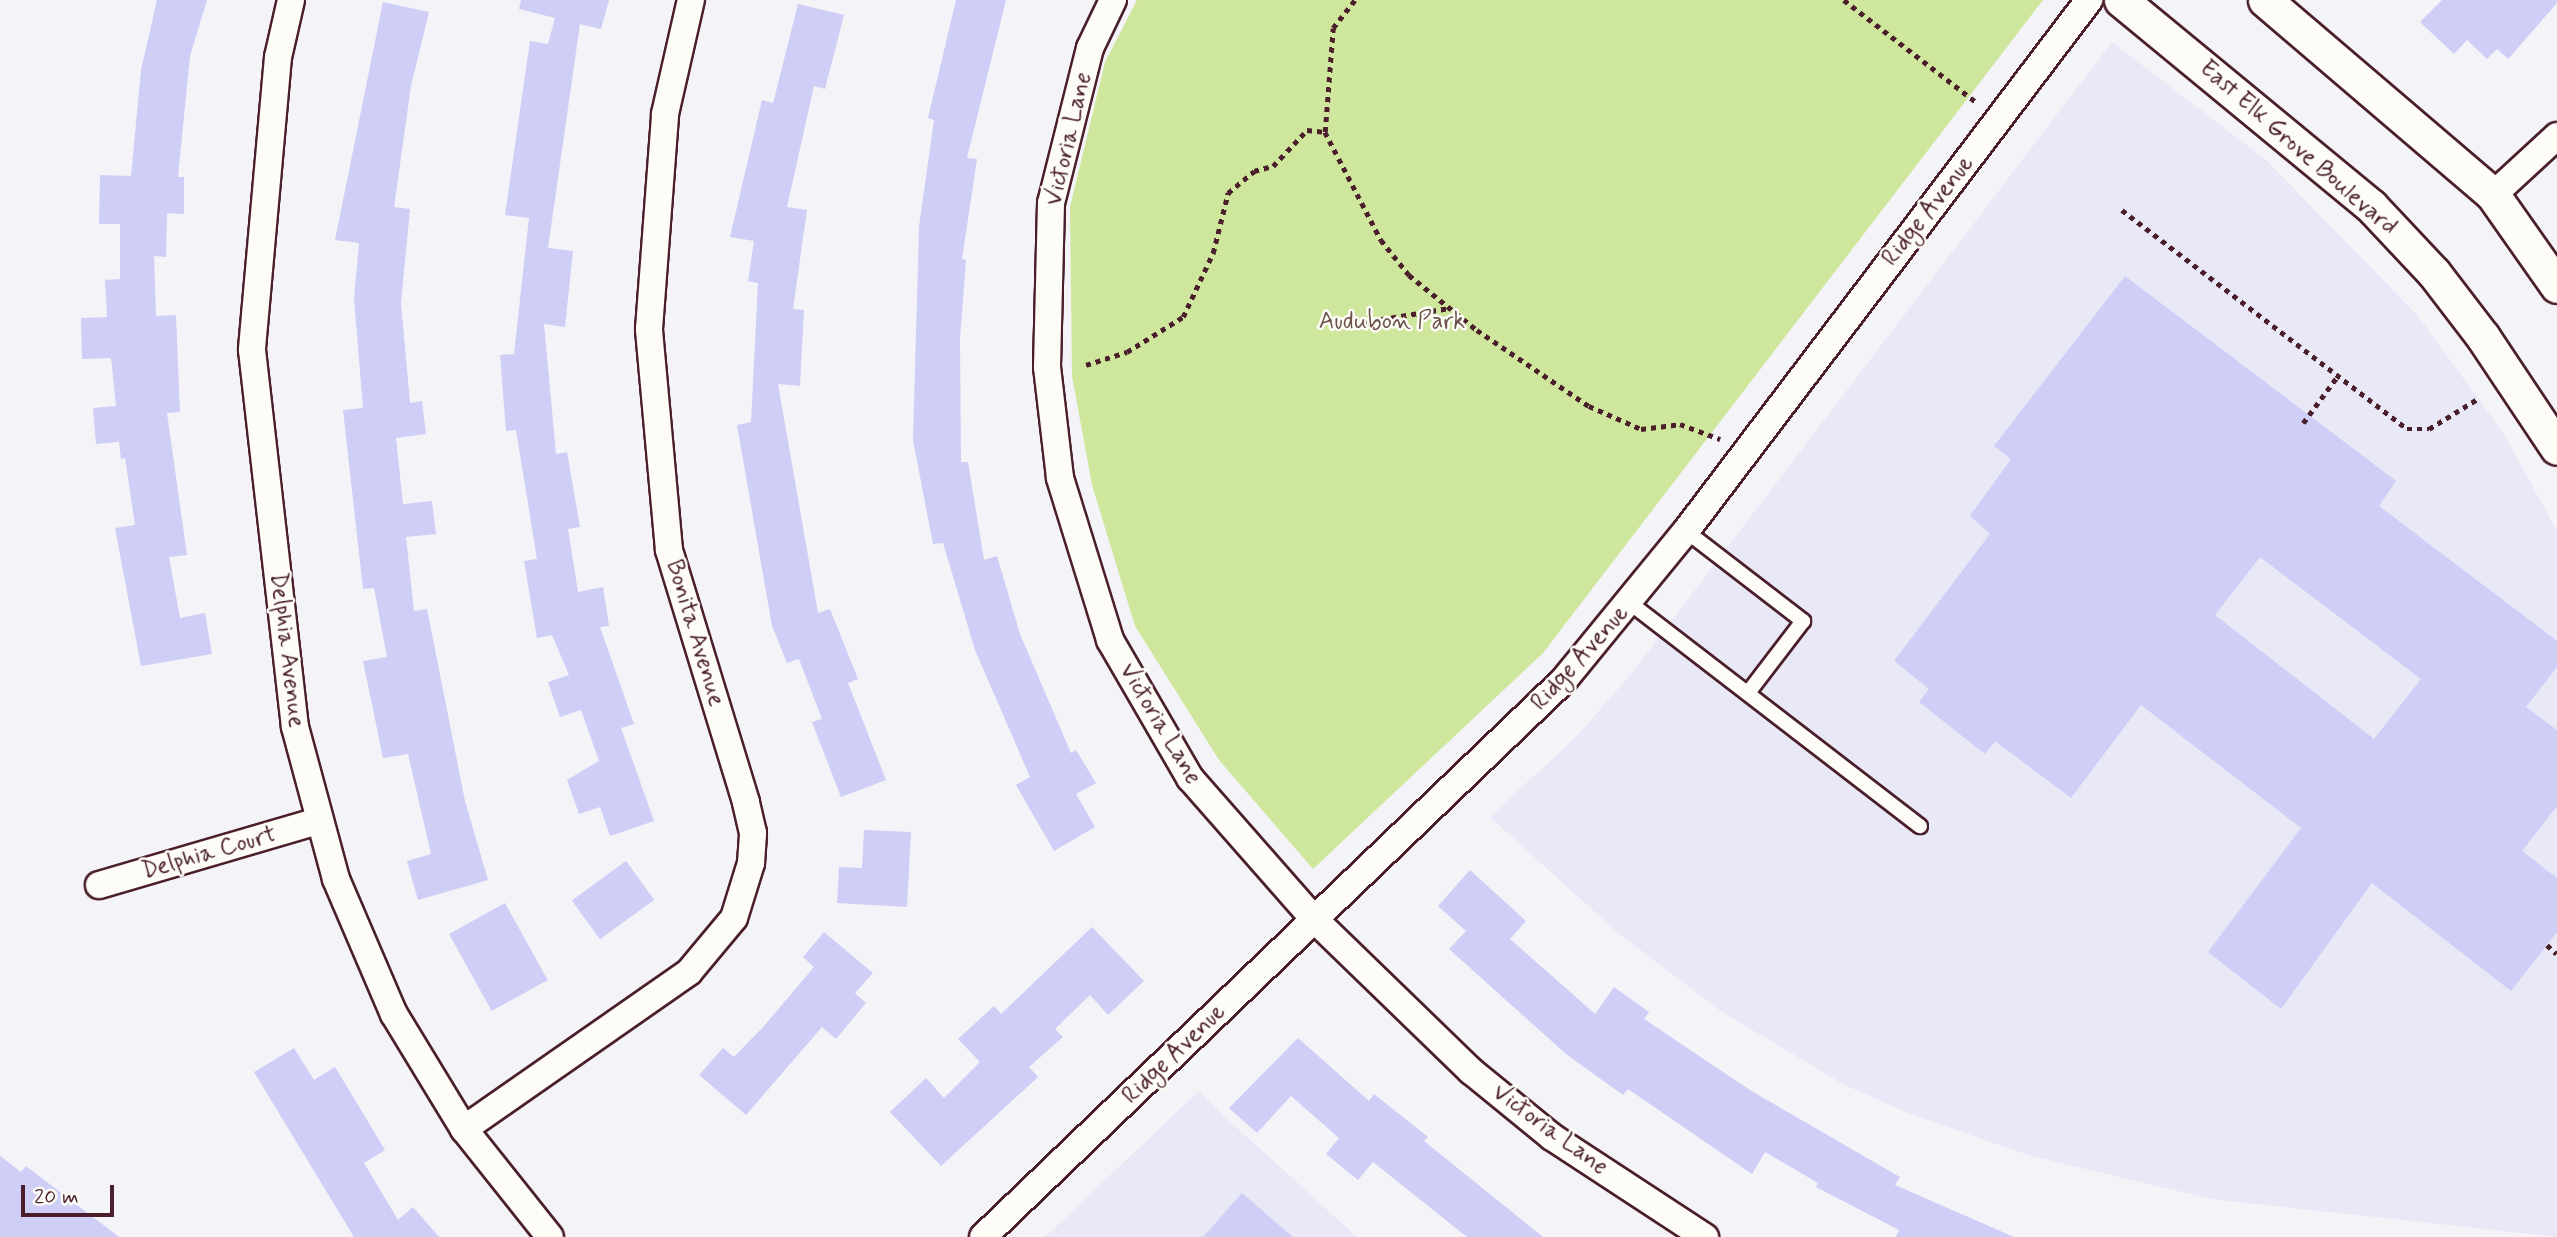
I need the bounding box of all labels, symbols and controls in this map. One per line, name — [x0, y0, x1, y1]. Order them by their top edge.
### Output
street label: East Elk Grove Boulevard — [2195, 56, 2401, 240]
street label: Victoria Lane — [1040, 69, 1098, 209]
street label: Ridge Avenue — [1875, 148, 1981, 274]
park label: Audubon Park — [1319, 308, 1465, 336]
street label: Bonita Avenue — [659, 556, 731, 710]
street label: Delphia Avenue — [263, 571, 311, 729]
street label: Ridge Avenue — [1524, 598, 1636, 718]
street label: Victoria Lane — [1113, 658, 1207, 790]
street label: Delphia Court — [138, 820, 280, 886]
street label: Ridge Avenue — [1115, 996, 1233, 1112]
street label: Victoria Lane — [1486, 1078, 1614, 1182]
scale bar — [24, 1170, 117, 1214]
text: 20 m — [34, 1183, 79, 1211]

